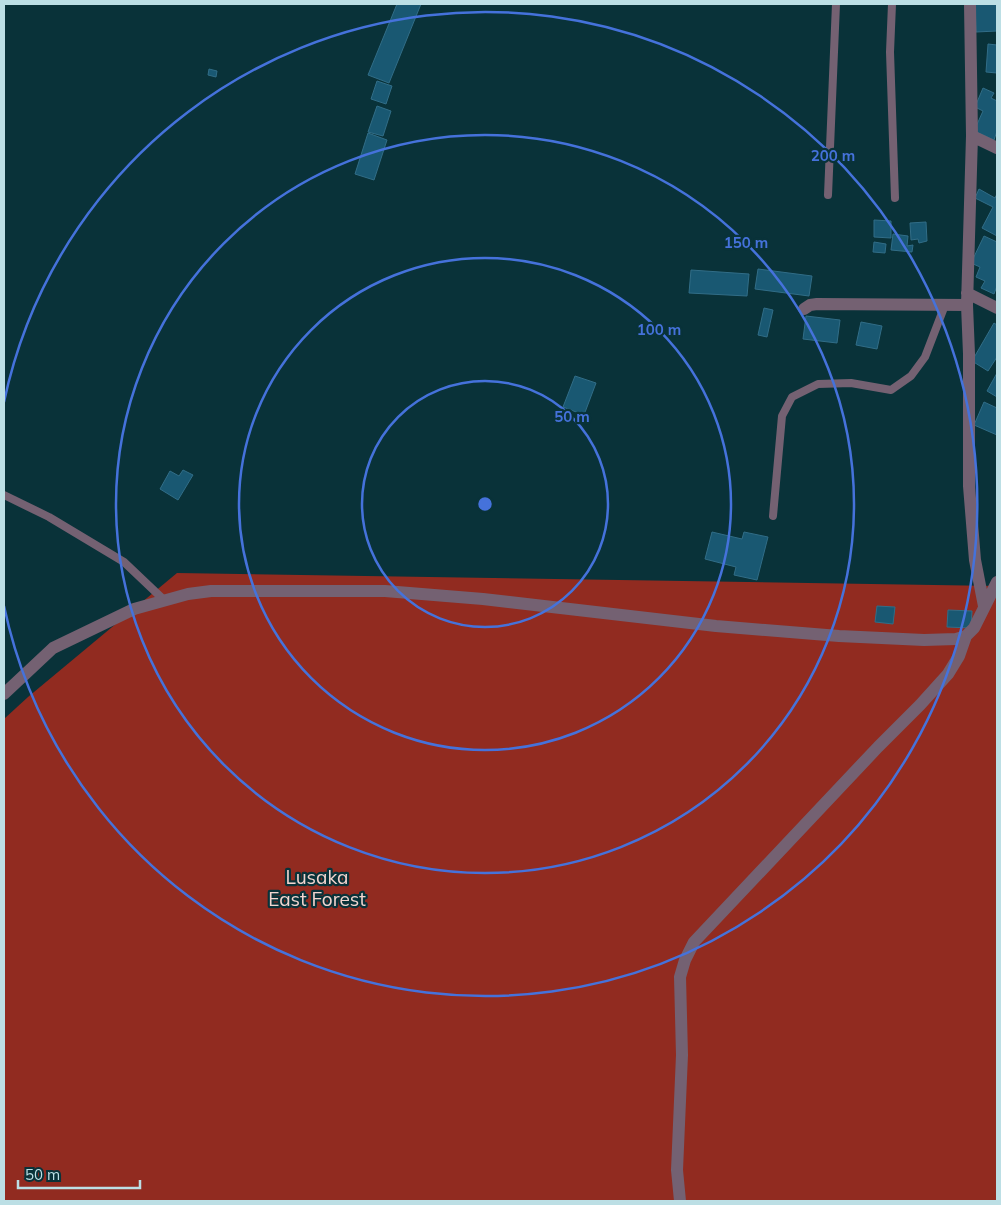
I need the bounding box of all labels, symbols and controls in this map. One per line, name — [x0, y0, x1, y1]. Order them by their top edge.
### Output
text: 200 m — [811, 146, 855, 165]
text: 150 m — [724, 233, 768, 252]
text: 100 m — [637, 320, 681, 339]
text: 50 m — [554, 407, 590, 426]
centre of rings — [476, 495, 494, 513]
park label: Lusaka East Forest — [268, 865, 366, 911]
scale bar — [18, 1158, 140, 1190]
text: 50 m — [25, 1165, 60, 1184]

